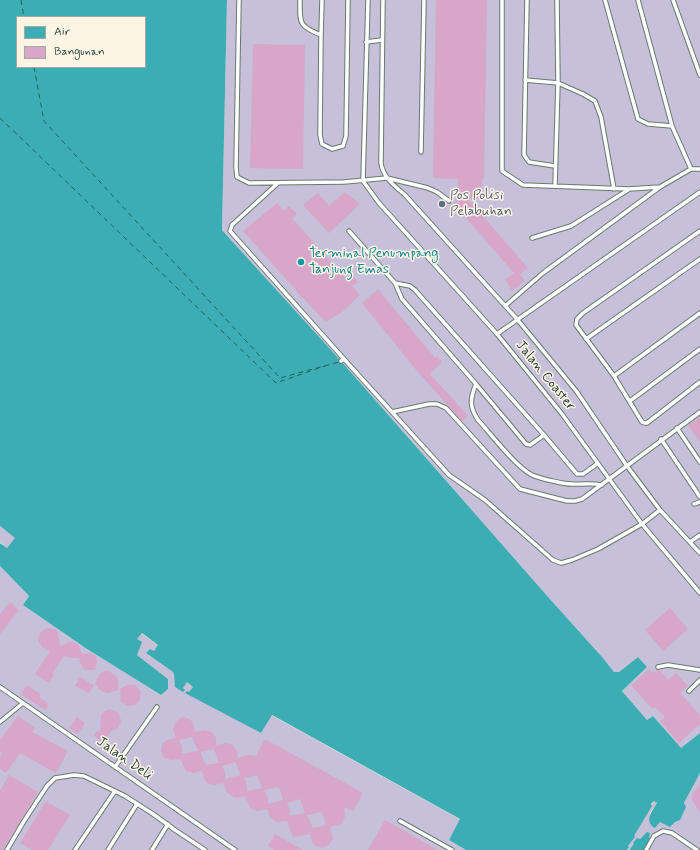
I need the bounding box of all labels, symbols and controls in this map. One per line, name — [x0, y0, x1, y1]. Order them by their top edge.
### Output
legend — [16, 16, 146, 68]
text: Air — [54, 24, 70, 40]
text: Bangunan — [54, 44, 105, 60]
place label: Pos Polisi Pelabuhan — [450, 188, 512, 220]
marker: Pos Polisi Pelabuhan — [437, 199, 447, 209]
place label: Terminal Penumpang Tanjung Emas — [309, 246, 439, 278]
marker: Terminal Penumpang Tanjung Emas — [296, 257, 306, 267]
street label: Jalan Coaster — [512, 337, 578, 415]
street label: Jalan Deli — [93, 734, 155, 784]

